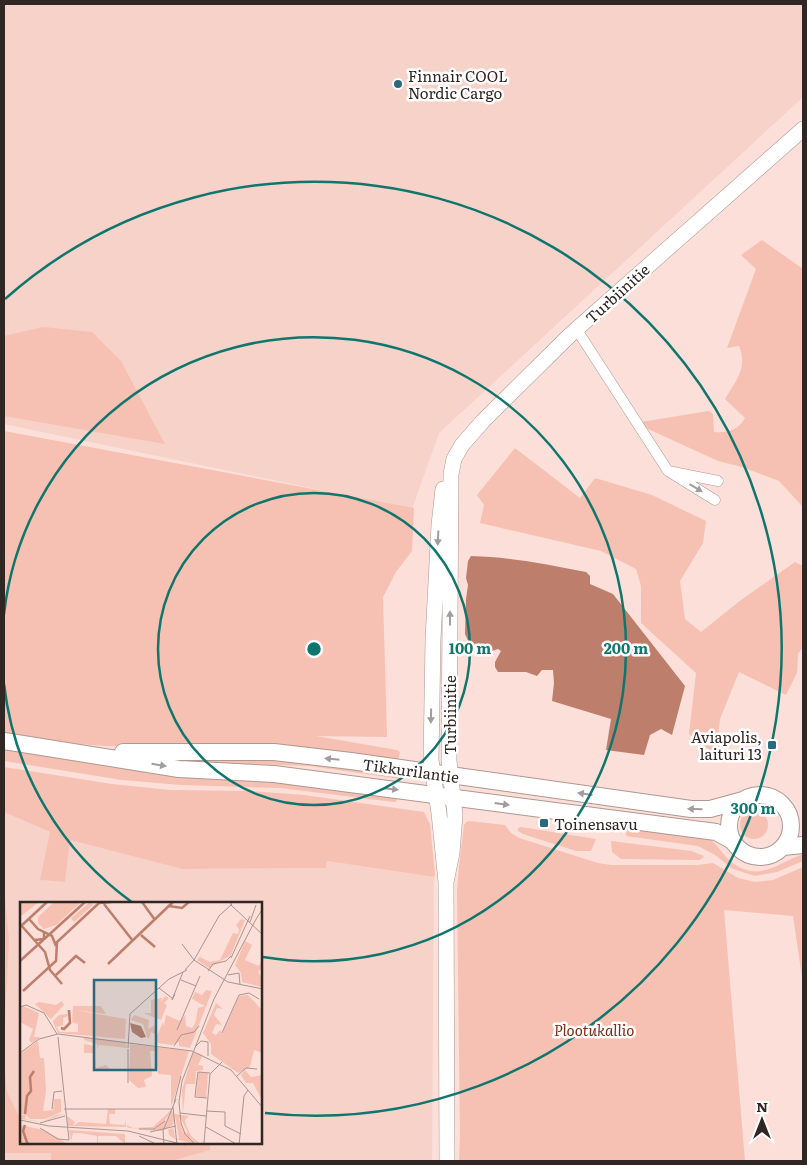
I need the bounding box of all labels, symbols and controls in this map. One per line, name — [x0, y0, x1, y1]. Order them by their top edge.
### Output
place label: Finnair COOL Nordic Cargo — [408, 64, 508, 104]
marker: Finnair COOL Nordic Cargo — [392, 78, 404, 90]
street label: Turbiinitie — [580, 258, 654, 328]
one-way arrow — [690, 484, 703, 493]
one-way arrow — [434, 530, 442, 546]
one-way arrow — [446, 610, 454, 626]
text: 100 m — [449, 636, 491, 659]
text: 200 m — [604, 636, 648, 659]
centre of rings — [305, 640, 323, 658]
street label: Turbiinitie — [438, 675, 461, 755]
one-way arrow — [427, 708, 435, 724]
place label: Aviapolis, laituri 13 — [691, 725, 762, 765]
marker: Aviapolis, laituri 13 — [766, 739, 778, 751]
street label: Tikkurilantie — [361, 752, 461, 788]
one-way arrow — [323, 755, 339, 763]
one-way arrow — [151, 762, 167, 770]
one-way arrow — [384, 785, 400, 793]
one-way arrow — [577, 790, 593, 798]
text: 300 m — [731, 796, 775, 819]
one-way arrow — [495, 800, 511, 808]
one-way arrow — [687, 805, 703, 813]
place label: Toinensavu — [554, 812, 638, 835]
marker: Toinensavu — [538, 817, 550, 829]
inset map — [20, 902, 262, 1145]
park label: Plootukallio — [554, 1018, 634, 1041]
north arrow — [737, 1095, 787, 1145]
text: N — [756, 1096, 768, 1116]

